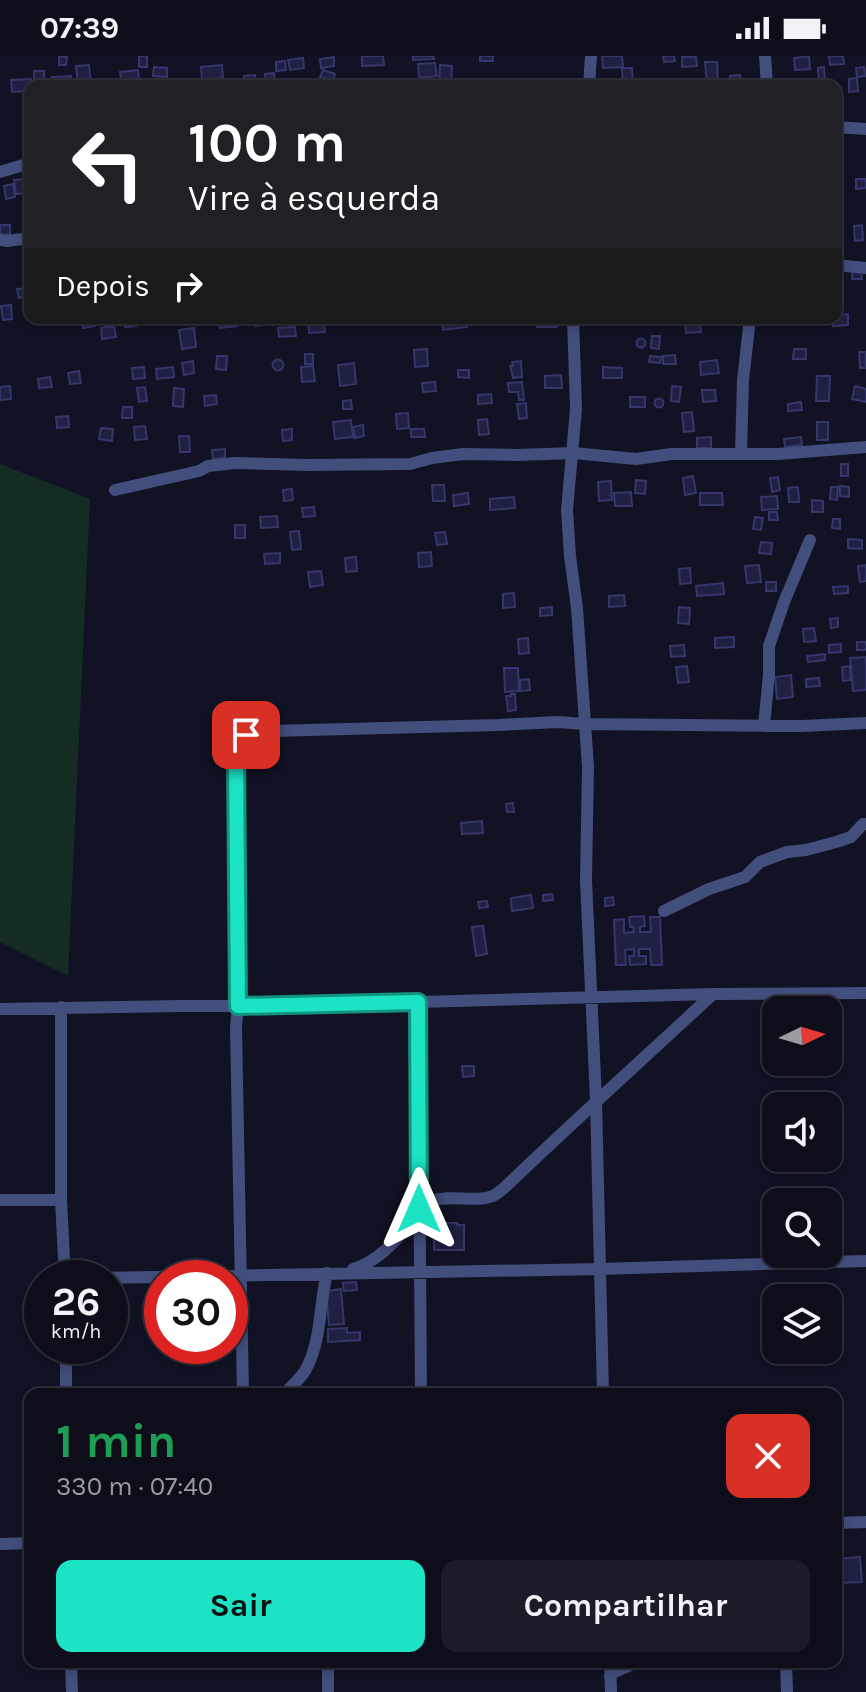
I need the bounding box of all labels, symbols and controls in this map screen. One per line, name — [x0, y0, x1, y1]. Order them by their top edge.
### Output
text: 07:39 — [40, 10, 119, 46]
text: 100 m — [188, 110, 346, 175]
icon: left — [56, 112, 160, 216]
text: Vire à esquerda — [188, 177, 440, 219]
icon: right — [166, 264, 210, 308]
text: Depois — [56, 268, 150, 304]
pin — [212, 701, 280, 769]
icon: arrive — [224, 713, 268, 757]
north arrow — [762, 996, 842, 1076]
map controls — [762, 996, 842, 1364]
button: sound — [762, 1092, 842, 1172]
position arrow — [377, 1167, 461, 1251]
button: search — [762, 1188, 842, 1268]
speed limit sign: 30 — [144, 1260, 248, 1364]
text: 26 — [52, 1278, 100, 1325]
button: layers — [762, 1284, 842, 1364]
text: km/h — [51, 1320, 101, 1343]
text: 1 min — [56, 1413, 176, 1469]
button: close — [726, 1414, 810, 1498]
text: 330 m · 07:40 — [56, 1471, 213, 1502]
button: Sair — [56, 1560, 425, 1652]
button: Compartilhar — [441, 1560, 810, 1652]

